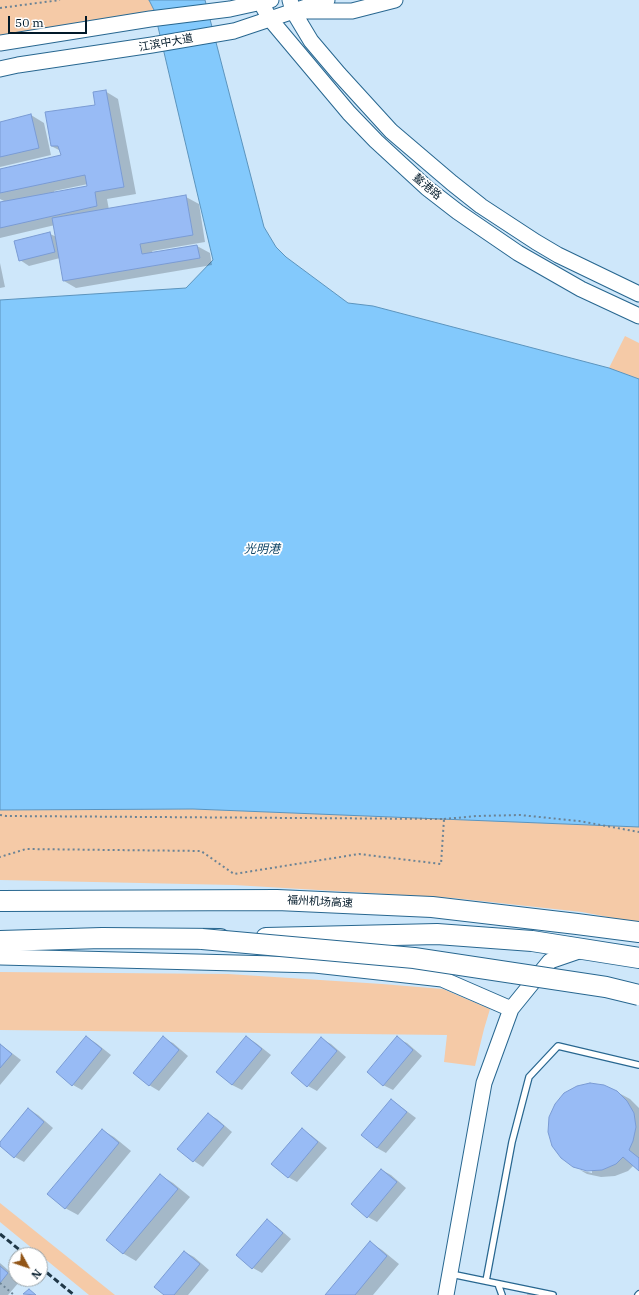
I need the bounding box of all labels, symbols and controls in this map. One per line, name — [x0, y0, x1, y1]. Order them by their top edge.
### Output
scale bar — [10, 8, 89, 34]
text: 50 m — [15, 15, 44, 30]
street label: 江滨中大道 — [138, 32, 194, 54]
street label: 鳌港路 — [410, 171, 444, 203]
water label: 光明港 — [244, 543, 280, 557]
street label: 福州机场高速 — [287, 894, 353, 910]
north arrow — [8, 1247, 48, 1287]
text: N — [28, 1266, 45, 1282]

